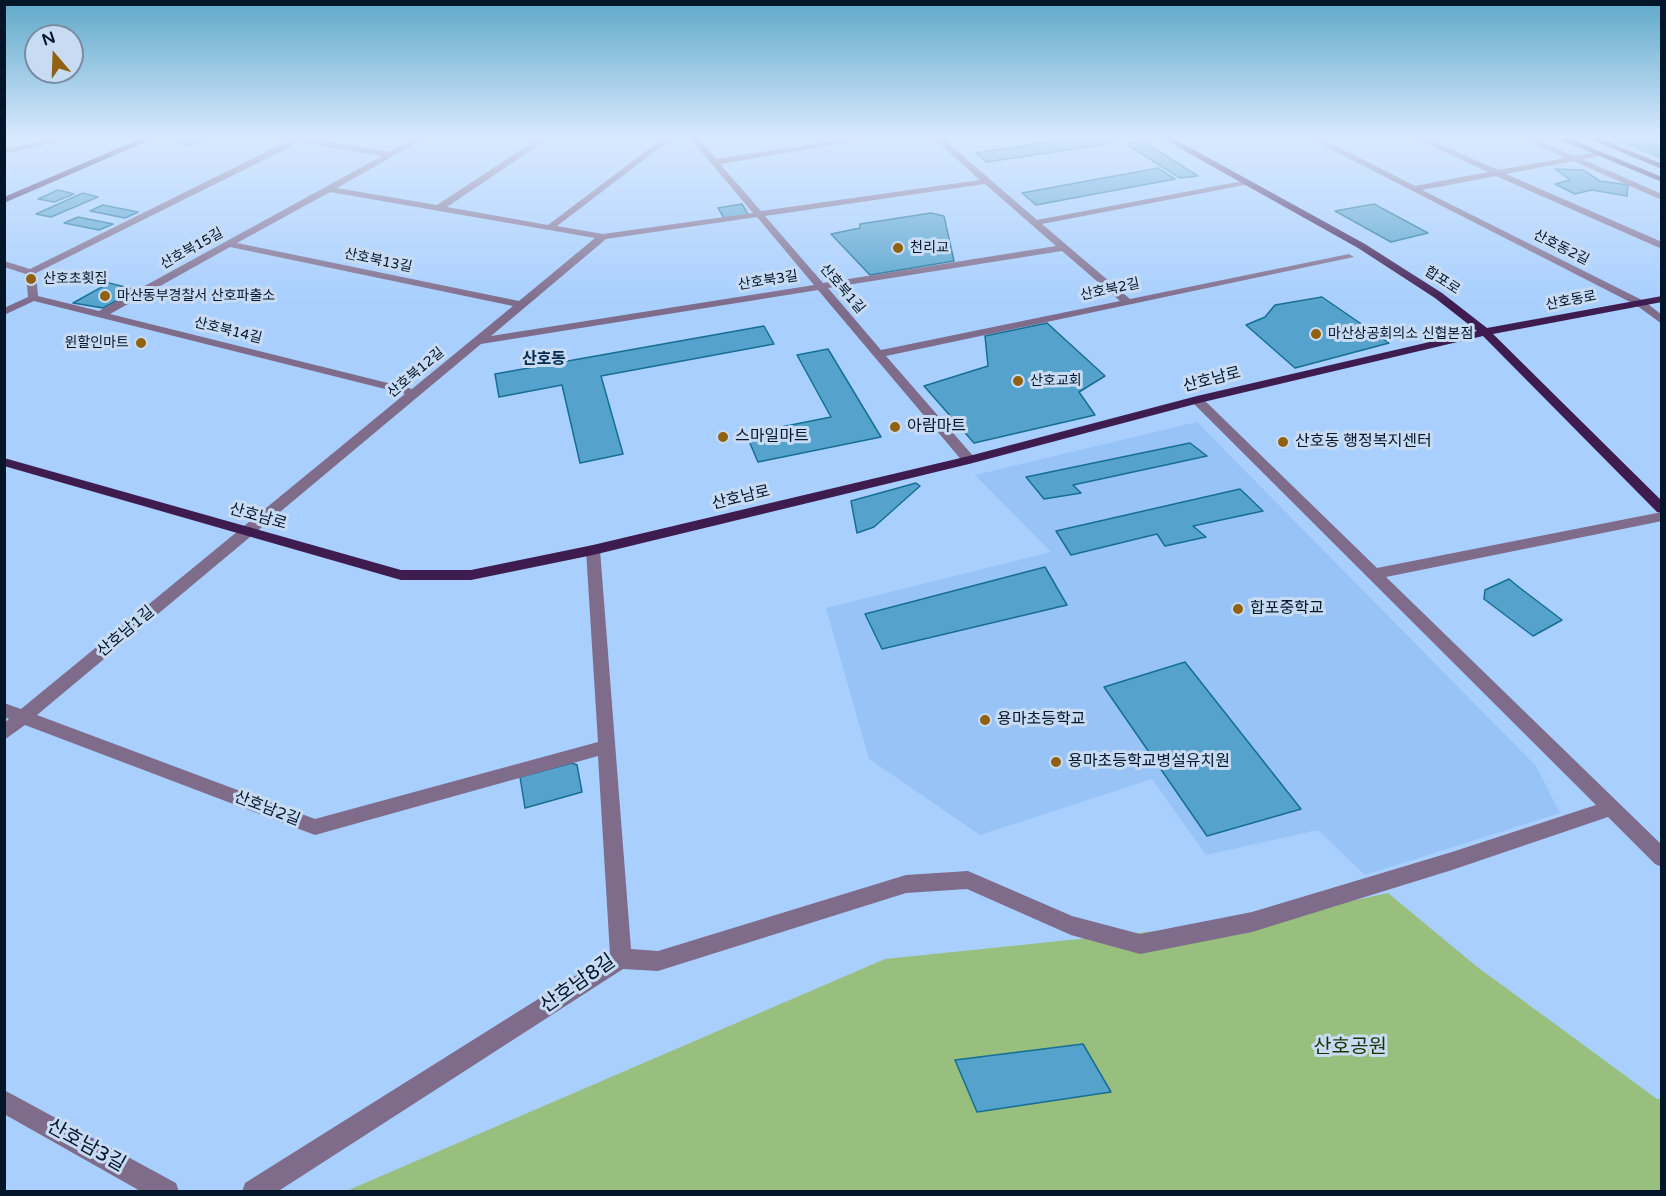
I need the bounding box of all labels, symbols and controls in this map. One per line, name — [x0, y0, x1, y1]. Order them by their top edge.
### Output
north arrow — [24, 24, 84, 84]
text: N — [39, 27, 58, 50]
street label: 산호북15길 — [158, 225, 226, 273]
street label: 산호동2길 — [1530, 227, 1592, 269]
place label: 천리교 — [910, 240, 949, 256]
marker: 천리교 — [891, 241, 905, 255]
street label: 산호북13길 — [342, 246, 414, 276]
street label: 산호북1길 — [816, 261, 868, 317]
street label: 합포로 — [1421, 263, 1463, 299]
street label: 산호북3길 — [737, 268, 799, 294]
place label: 산호초횟집 — [43, 271, 107, 287]
marker: 산호초횟집 — [24, 272, 38, 286]
street label: 산호북2길 — [1079, 276, 1141, 304]
place label: 마산동부경찰서 산호파출소 — [117, 288, 275, 304]
street label: 산호동로 — [1544, 288, 1598, 314]
marker: 마산동부경찰서 산호파출소 — [98, 289, 112, 303]
street label: 산호북14길 — [192, 314, 264, 348]
place label: 마산상공회의소 신협본점 — [1328, 326, 1473, 342]
marker: 마산상공회의소 신협본점 — [1309, 327, 1323, 341]
place label: 윈할인마트 — [65, 335, 129, 351]
marker: 윈할인마트 — [134, 336, 148, 350]
street label: 산호북12길 — [384, 344, 448, 402]
district label: 산호동 — [522, 350, 566, 370]
street label: 산호남로 — [1181, 364, 1243, 396]
place label: 산호교회 — [1030, 373, 1082, 389]
marker: 산호교회 — [1011, 374, 1025, 388]
place label: 아람마트 — [907, 417, 966, 437]
marker: 아람마트 — [888, 420, 902, 434]
place label: 스마일마트 — [735, 427, 809, 447]
marker: 스마일마트 — [716, 430, 730, 444]
place label: 산호동 행정복지센터 — [1295, 432, 1432, 452]
marker: 산호동 행정복지센터 — [1276, 435, 1290, 449]
street label: 산호남로 — [710, 482, 772, 514]
street label: 산호남로 — [227, 500, 289, 534]
place label: 합포중학교 — [1250, 599, 1324, 619]
street label: 산호남1길 — [93, 602, 159, 662]
marker: 합포중학교 — [1231, 602, 1245, 616]
place label: 용마초등학교 — [997, 710, 1085, 730]
marker: 용마초등학교 — [978, 713, 992, 727]
place label: 용마초등학교병설유치원 — [1068, 752, 1230, 772]
marker: 용마초등학교병설유치원 — [1049, 755, 1063, 769]
street label: 산호남2길 — [231, 788, 303, 830]
street label: 산호남8길 — [536, 949, 620, 1019]
park label: 산호공원 — [1313, 1036, 1387, 1060]
street label: 산호남3길 — [43, 1115, 129, 1177]

